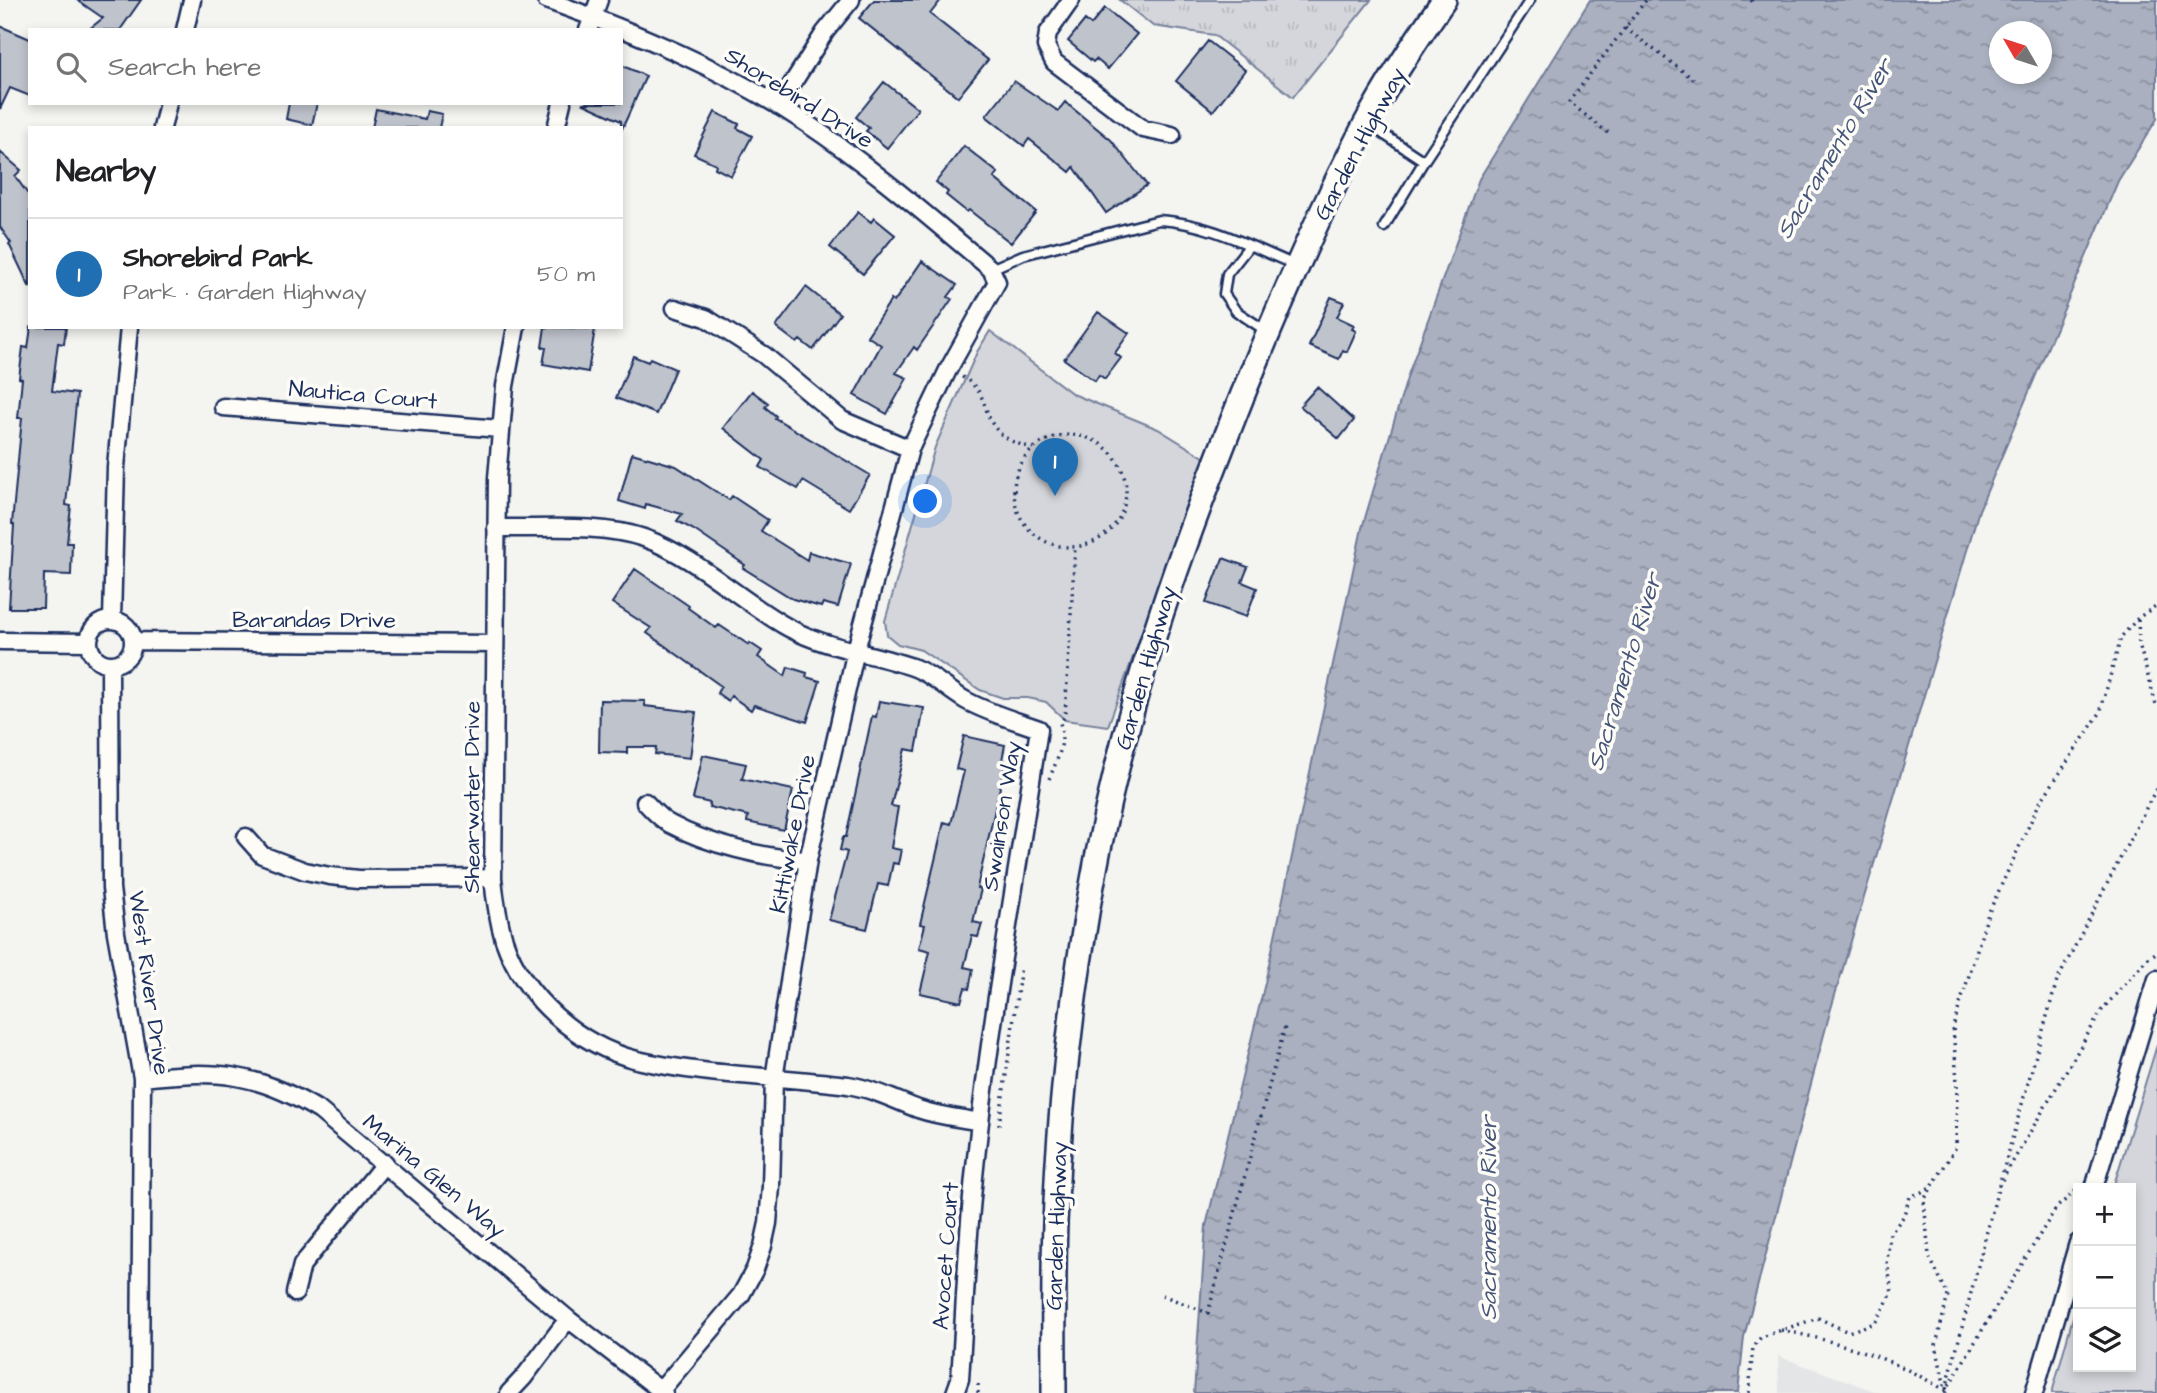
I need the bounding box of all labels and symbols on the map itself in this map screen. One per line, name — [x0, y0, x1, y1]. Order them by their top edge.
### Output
north arrow — [1989, 21, 2052, 84]
street label: Shorebird Drive — [719, 39, 879, 157]
water label: Sacramento River — [1768, 50, 1904, 245]
street label: Garden Highway — [1306, 62, 1415, 227]
street label: Nautica Court — [287, 373, 439, 417]
pin: 1 — [1032, 438, 1078, 496]
your location — [908, 484, 942, 518]
water label: Sacramento River — [1579, 567, 1672, 775]
street label: Garden Highway — [1107, 582, 1186, 754]
street label: Barandas Drive — [232, 604, 396, 636]
street label: Shearwater Drive — [456, 701, 488, 893]
street label: Swainson Way — [974, 738, 1031, 893]
street label: Kittiwake Drive — [762, 752, 824, 916]
street label: West River Drive — [120, 889, 178, 1077]
street label: Marina Glen Way — [355, 1107, 513, 1246]
water label: Sacramento River — [1472, 1113, 1506, 1320]
street label: Garden Highway — [1038, 1141, 1077, 1311]
street label: Avocet Court — [925, 1180, 967, 1331]

